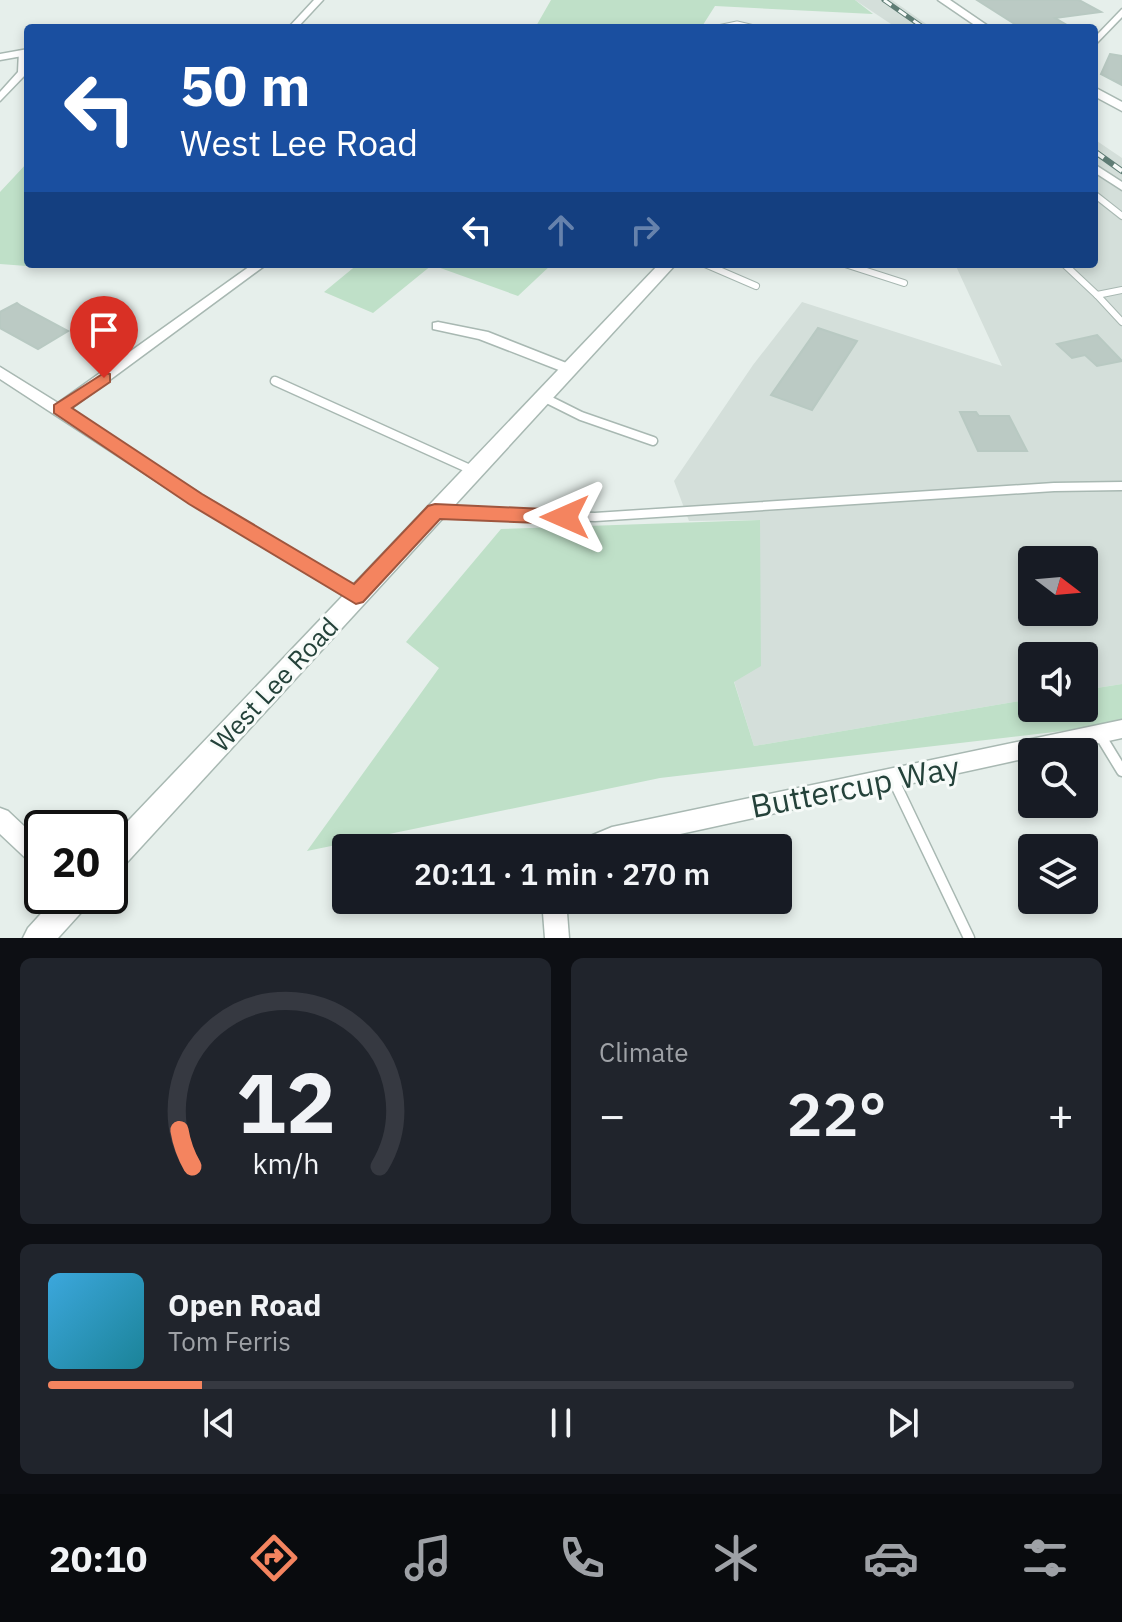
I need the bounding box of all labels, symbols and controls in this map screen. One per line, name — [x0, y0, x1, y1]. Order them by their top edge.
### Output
text: 50 m — [180, 49, 310, 121]
icon: left — [48, 56, 152, 160]
text: West Lee Road — [180, 119, 418, 166]
icon: left — [455, 208, 499, 252]
icon: ahead — [539, 208, 583, 252]
icon: right — [623, 208, 667, 252]
pin — [70, 296, 138, 378]
icon: arrive — [82, 308, 126, 352]
position arrow — [523, 475, 607, 559]
north arrow — [1018, 546, 1098, 626]
map controls — [1018, 546, 1098, 914]
street label: West Lee Road — [203, 609, 345, 759]
button: sound — [1018, 642, 1098, 722]
button: search — [1018, 738, 1098, 818]
street label: Buttercup Way — [747, 745, 963, 827]
speed limit sign: 20 — [24, 810, 128, 914]
button: layers — [1018, 834, 1098, 914]
text: 20:11 · 1 min · 270 m — [414, 854, 710, 893]
text: Climate — [599, 1035, 689, 1069]
text: 12 — [236, 1048, 335, 1156]
text: 22° — [786, 1074, 887, 1153]
text: − — [599, 1086, 625, 1143]
text: + — [1048, 1086, 1074, 1143]
text: km/h — [252, 1145, 319, 1182]
text: Open Road — [168, 1285, 321, 1324]
text: Tom Ferris — [168, 1324, 291, 1358]
icon: previous — [197, 1401, 241, 1445]
icon: pause — [539, 1401, 583, 1445]
icon: next — [881, 1401, 925, 1445]
icon: directions — [246, 1530, 302, 1586]
icon: music — [400, 1530, 456, 1586]
icon: phone — [554, 1530, 610, 1586]
icon: climate — [708, 1530, 764, 1586]
icon: car — [863, 1530, 919, 1586]
icon: filters — [1017, 1530, 1073, 1586]
text: 20:10 — [49, 1535, 147, 1582]

